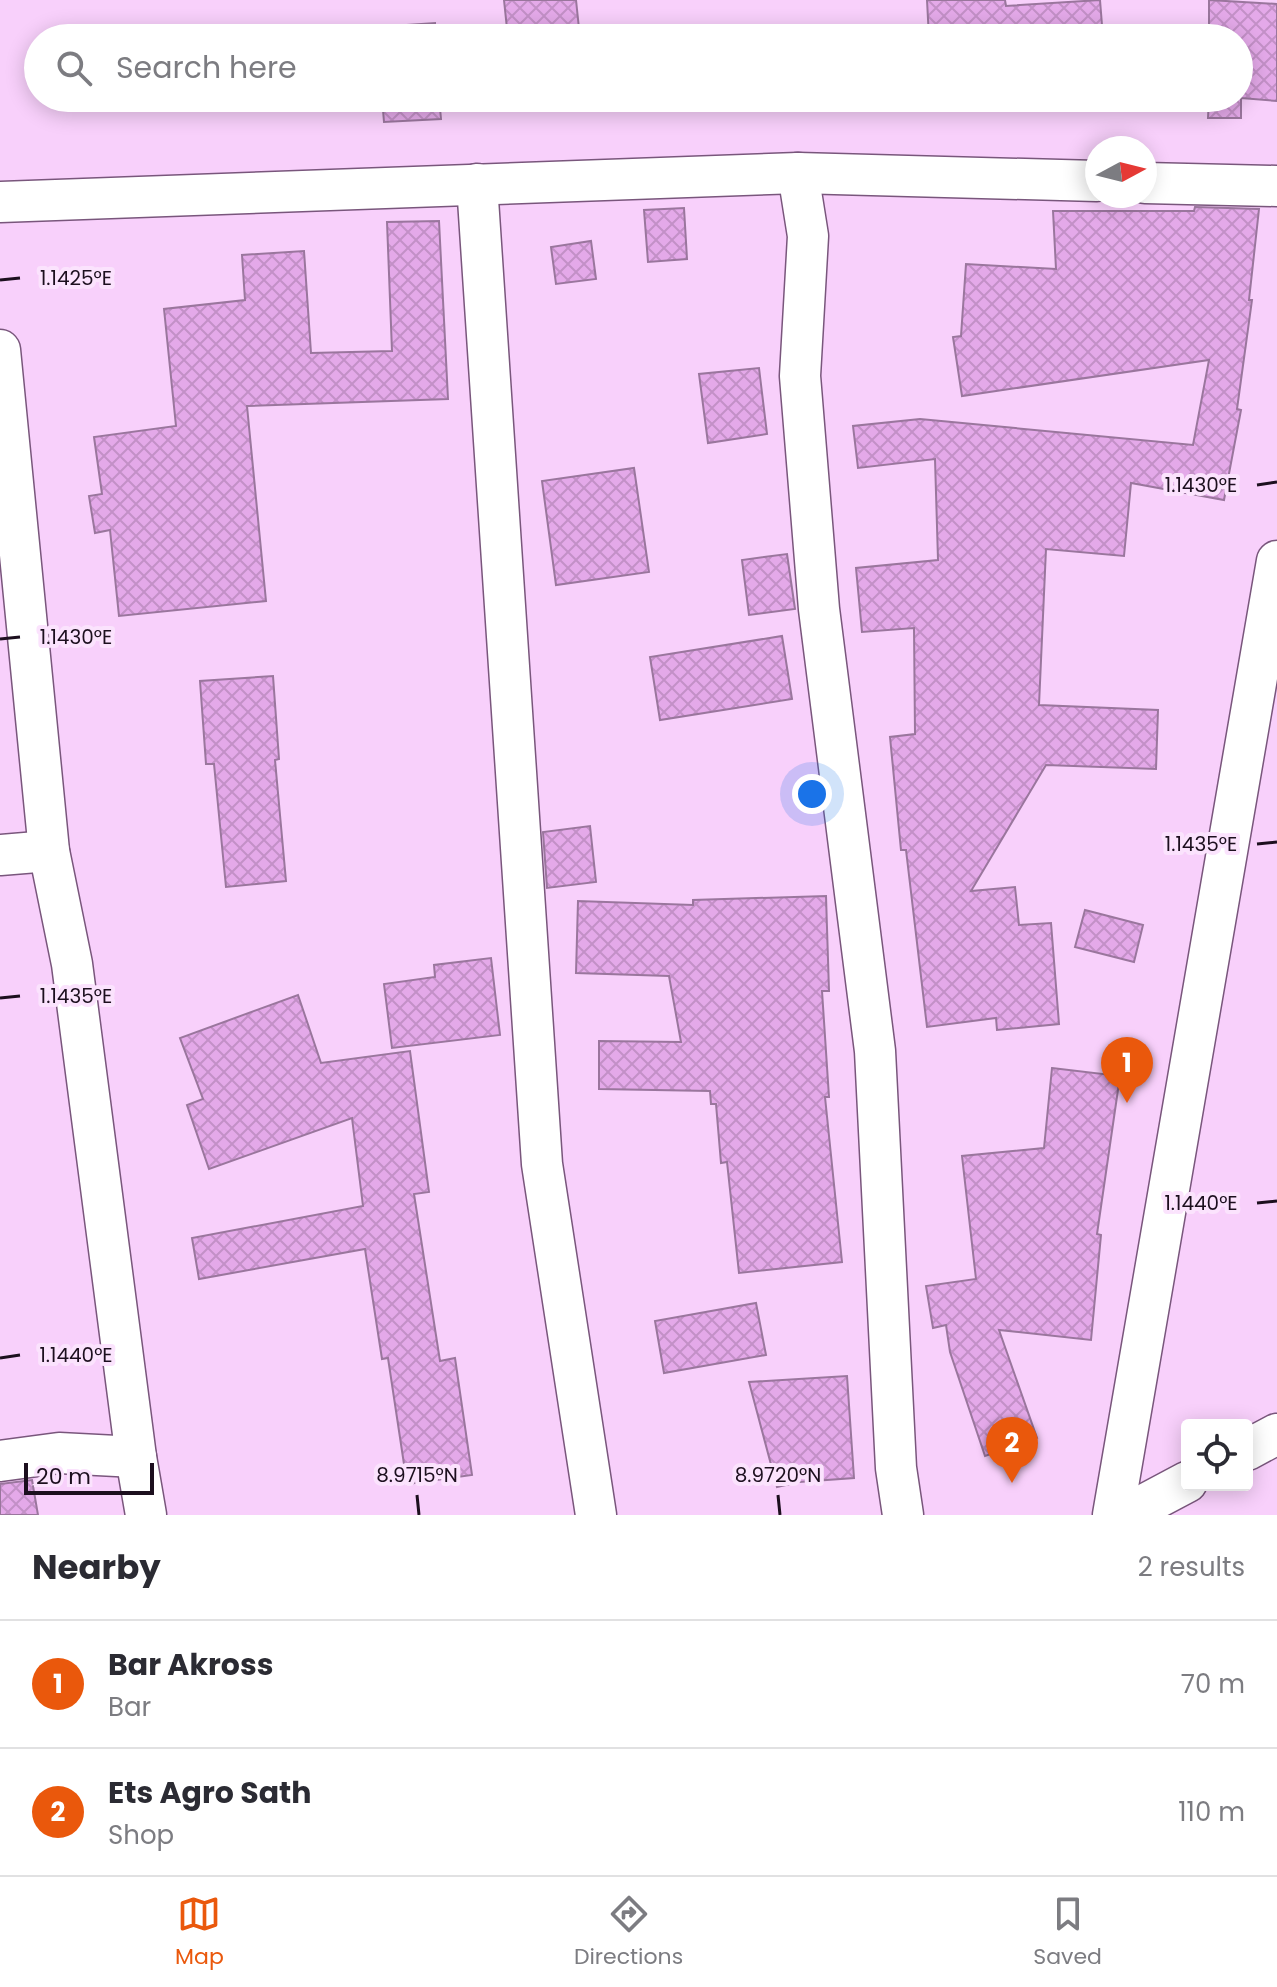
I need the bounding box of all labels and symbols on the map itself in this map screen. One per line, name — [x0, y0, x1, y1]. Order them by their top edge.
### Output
north arrow — [1085, 136, 1157, 208]
text: 1.1425°E — [40, 264, 112, 292]
text: 1.1430°E — [1165, 471, 1237, 499]
text: 1.1430°E — [40, 623, 112, 651]
your location — [792, 774, 832, 814]
text: 1.1435°E — [1165, 830, 1237, 858]
text: 1.1435°E — [40, 982, 112, 1010]
pin: 1 — [1101, 1037, 1153, 1103]
text: 1.1440°E — [1164, 1189, 1238, 1217]
text: 1.1440°E — [39, 1341, 113, 1369]
pin: 2 — [986, 1417, 1038, 1483]
scale bar — [24, 1459, 154, 1495]
text: 8.9715°N — [376, 1461, 458, 1489]
text: 8.9720°N — [735, 1461, 821, 1489]

